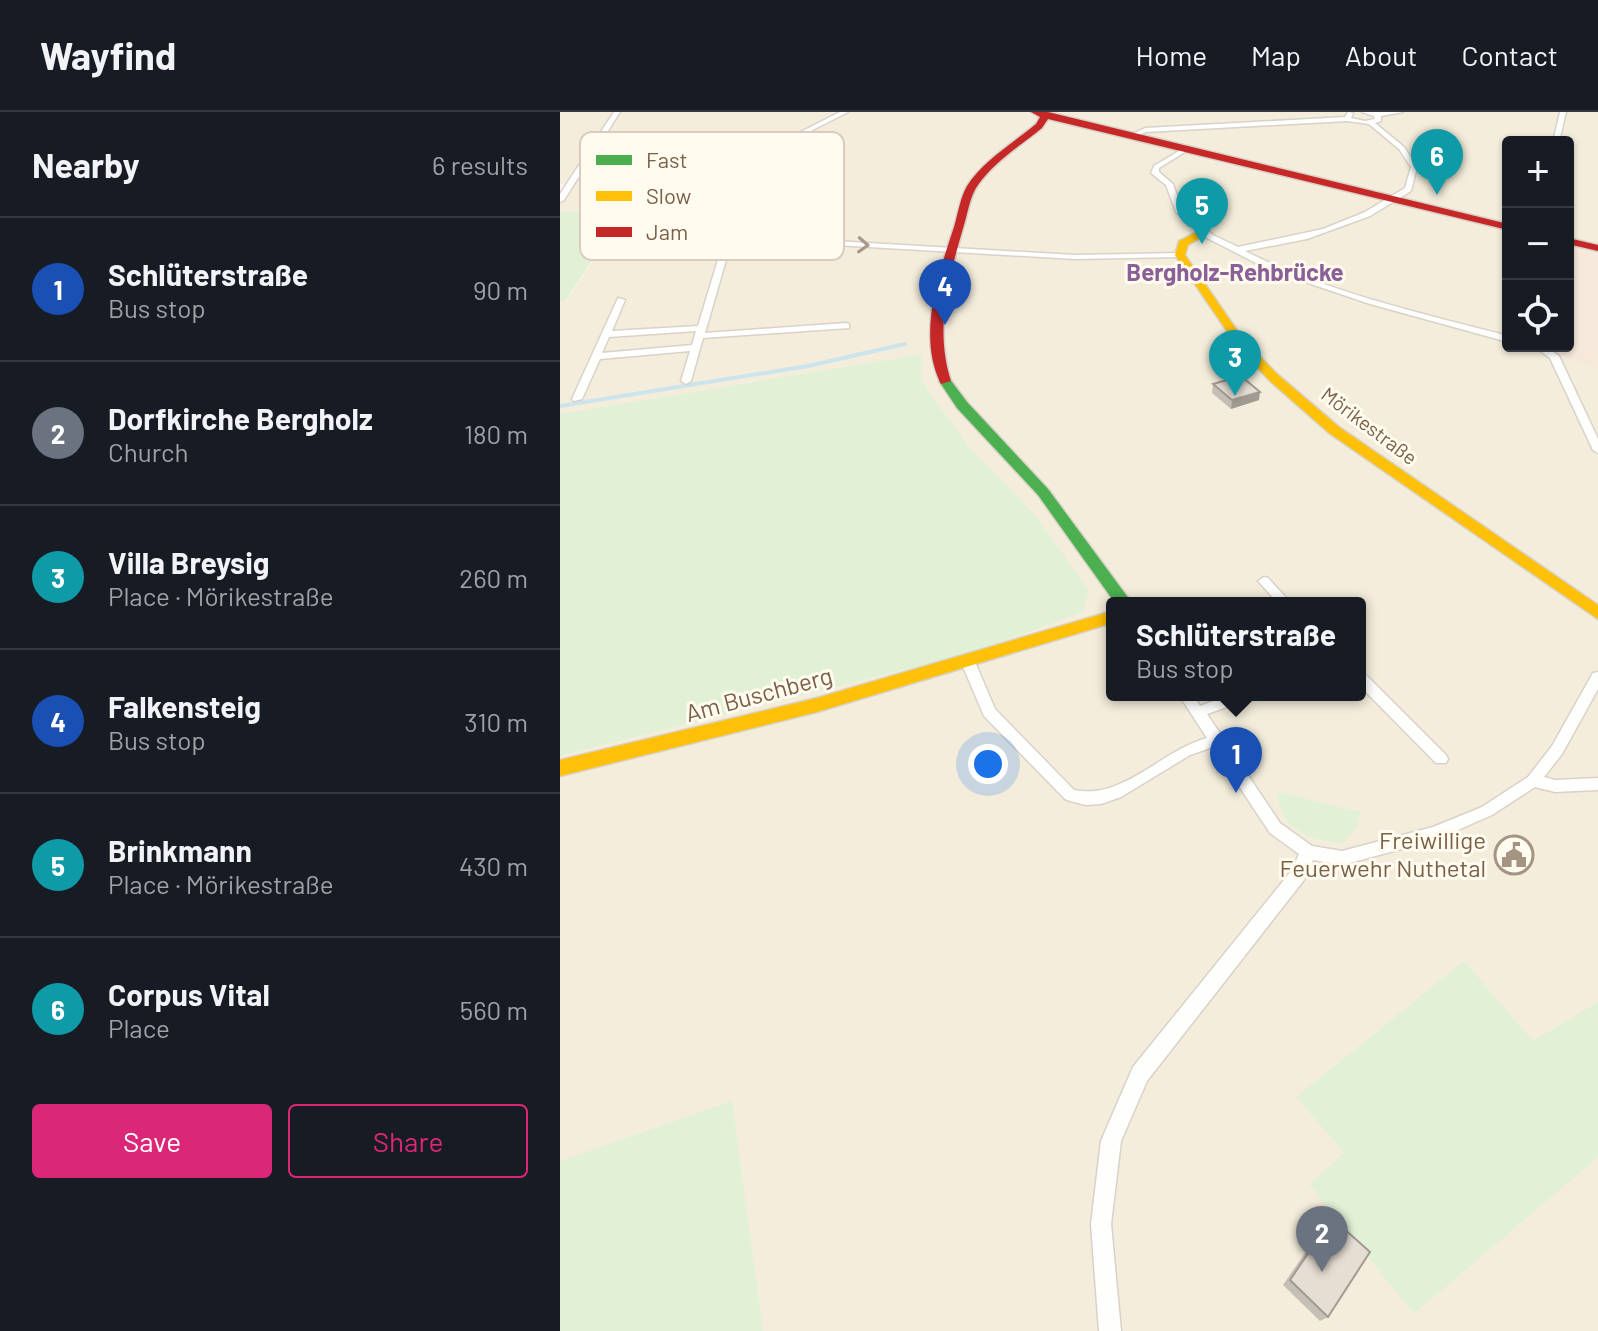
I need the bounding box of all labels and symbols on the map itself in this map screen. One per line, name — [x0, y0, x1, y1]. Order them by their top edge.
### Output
pin: 6 — [1411, 129, 1463, 195]
legend — [580, 132, 844, 260]
text: Fast — [646, 146, 688, 172]
pin: 5 — [1176, 178, 1228, 244]
text: Slow — [646, 182, 691, 208]
text: Jam — [646, 218, 688, 244]
one-way arrow — [857, 236, 870, 253]
district label: Bergholz-Rehbrücke — [1126, 257, 1344, 286]
pin: 4 — [919, 259, 971, 325]
pin: 3 — [1209, 330, 1261, 396]
street label: Mörikestraße — [1317, 381, 1422, 469]
street label: Am Buschberg — [682, 660, 835, 727]
pin: 1 — [1210, 727, 1262, 793]
your location — [968, 744, 1008, 784]
place label: Freiwillige Feuerwehr Nuthetal — [1280, 825, 1486, 882]
public building icon: Freiwillige Feuerwehr Nuthetal — [1493, 834, 1535, 876]
pin: 2 — [1296, 1206, 1348, 1272]

